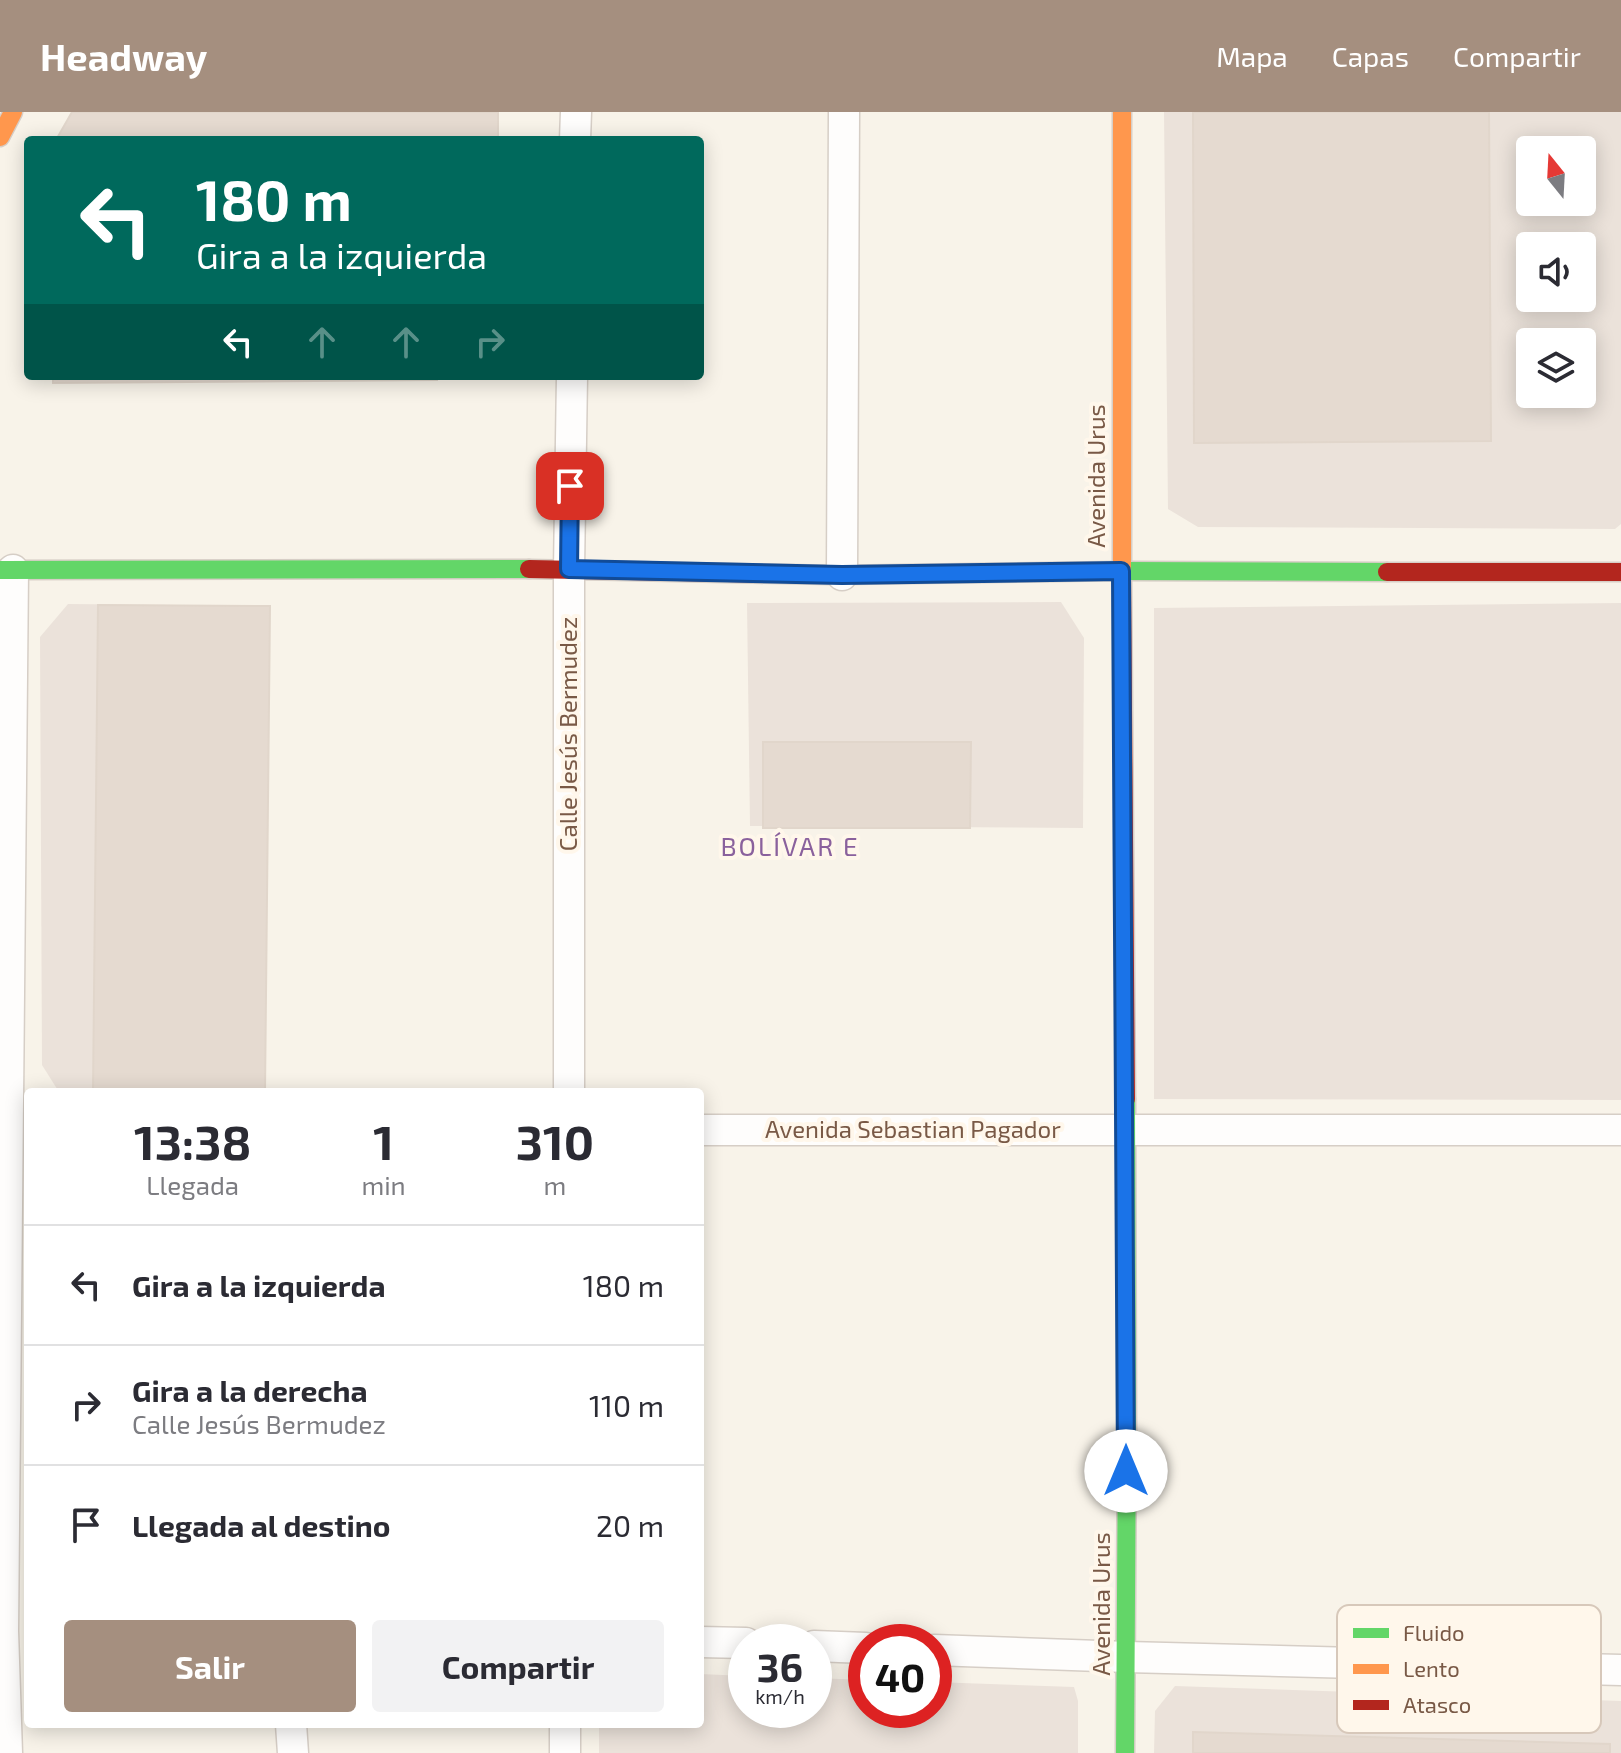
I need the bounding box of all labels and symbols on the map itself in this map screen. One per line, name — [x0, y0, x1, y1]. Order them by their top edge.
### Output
north arrow — [1516, 136, 1596, 216]
street label: Avenida Urus — [1081, 404, 1110, 548]
pin — [536, 452, 604, 520]
street label: Calle Jesús Bermudez — [553, 617, 582, 851]
district label: BOLÍVAR E — [720, 830, 860, 861]
street label: Avenida Sebastian Pagador — [765, 1114, 1061, 1143]
position arrow — [1084, 1429, 1168, 1513]
street label: Avenida Urus — [1086, 1532, 1115, 1676]
legend — [1337, 1605, 1601, 1733]
text: Fluido — [1403, 1619, 1465, 1645]
speed limit sign: 40 — [848, 1624, 952, 1728]
text: Lento — [1403, 1655, 1460, 1681]
text: Atasco — [1403, 1691, 1471, 1717]

